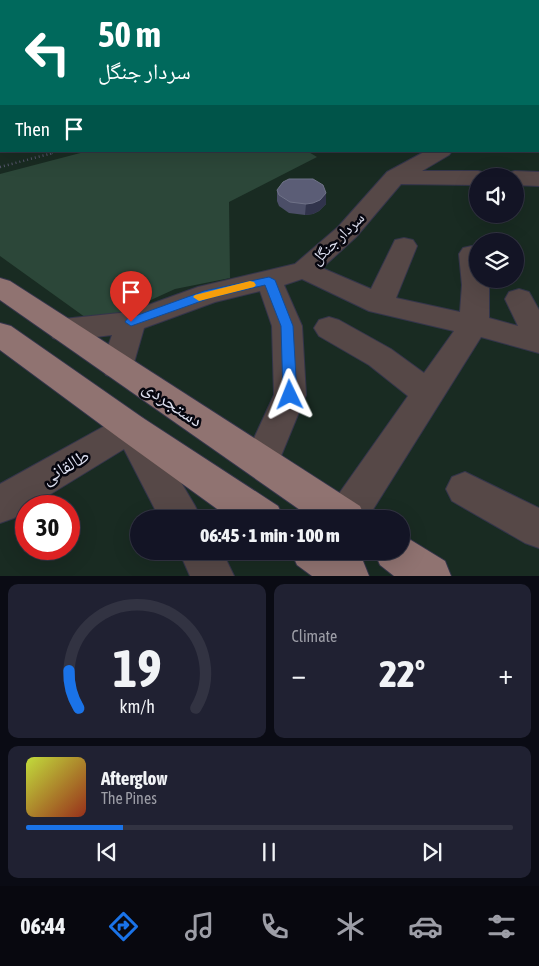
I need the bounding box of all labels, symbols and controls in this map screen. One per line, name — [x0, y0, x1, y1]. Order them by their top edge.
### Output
text: 50 m — [98, 14, 161, 54]
icon: left — [15, 20, 80, 85]
text: سردار جنگل — [98, 58, 191, 84]
icon: arrive — [60, 115, 88, 143]
text: Then — [15, 118, 50, 140]
map controls — [469, 168, 524, 288]
button: sound — [469, 168, 524, 223]
street label: سردار جنگل — [306, 208, 369, 269]
button: layers — [469, 233, 524, 288]
pin — [110, 271, 152, 322]
icon: arrive — [117, 278, 145, 306]
position arrow — [263, 368, 315, 420]
street label: دستجردی — [138, 375, 207, 432]
street label: طالقانی — [37, 444, 93, 489]
speed limit sign: 30 — [15, 495, 80, 560]
text: 06:45 · 1 min · 100 m — [200, 524, 340, 546]
text: Climate — [292, 627, 337, 645]
text: 19 — [112, 638, 161, 698]
text: 22° — [379, 652, 425, 695]
text: − — [292, 658, 306, 690]
text: + — [498, 658, 513, 690]
text: km/h — [119, 696, 154, 717]
text: Afterglow — [101, 767, 168, 789]
text: The Pines — [101, 789, 157, 807]
icon: previous — [93, 838, 121, 866]
icon: pause — [255, 838, 283, 866]
icon: next — [418, 838, 446, 866]
icon: directions — [106, 909, 141, 944]
icon: music — [182, 909, 217, 944]
icon: phone — [257, 909, 292, 944]
icon: climate — [333, 909, 368, 944]
icon: car — [408, 909, 443, 944]
icon: filters — [484, 909, 519, 944]
text: 06:44 — [20, 913, 66, 939]

